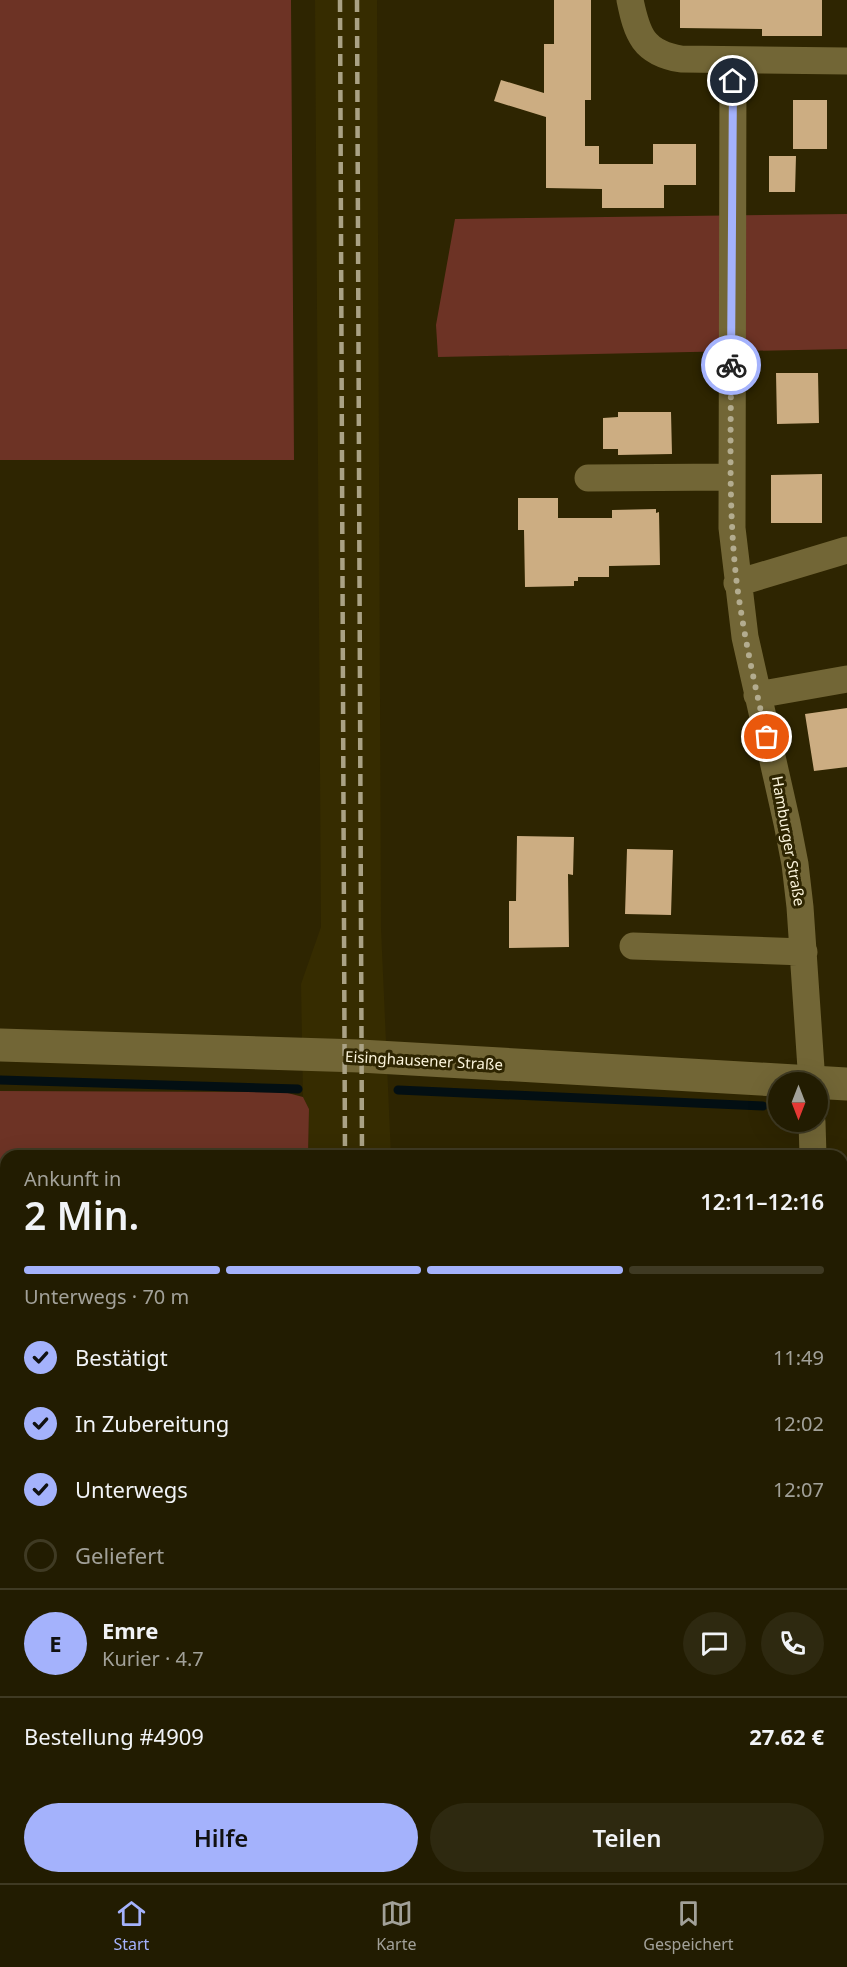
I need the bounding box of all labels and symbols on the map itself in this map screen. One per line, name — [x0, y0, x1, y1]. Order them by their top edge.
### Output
pin — [707, 55, 758, 106]
courier — [701, 335, 761, 395]
pin — [741, 711, 792, 762]
street label: Hamburger Straße — [768, 774, 810, 907]
street label: Eisinghausener Straße — [345, 1046, 504, 1074]
north arrow — [768, 1072, 828, 1132]

